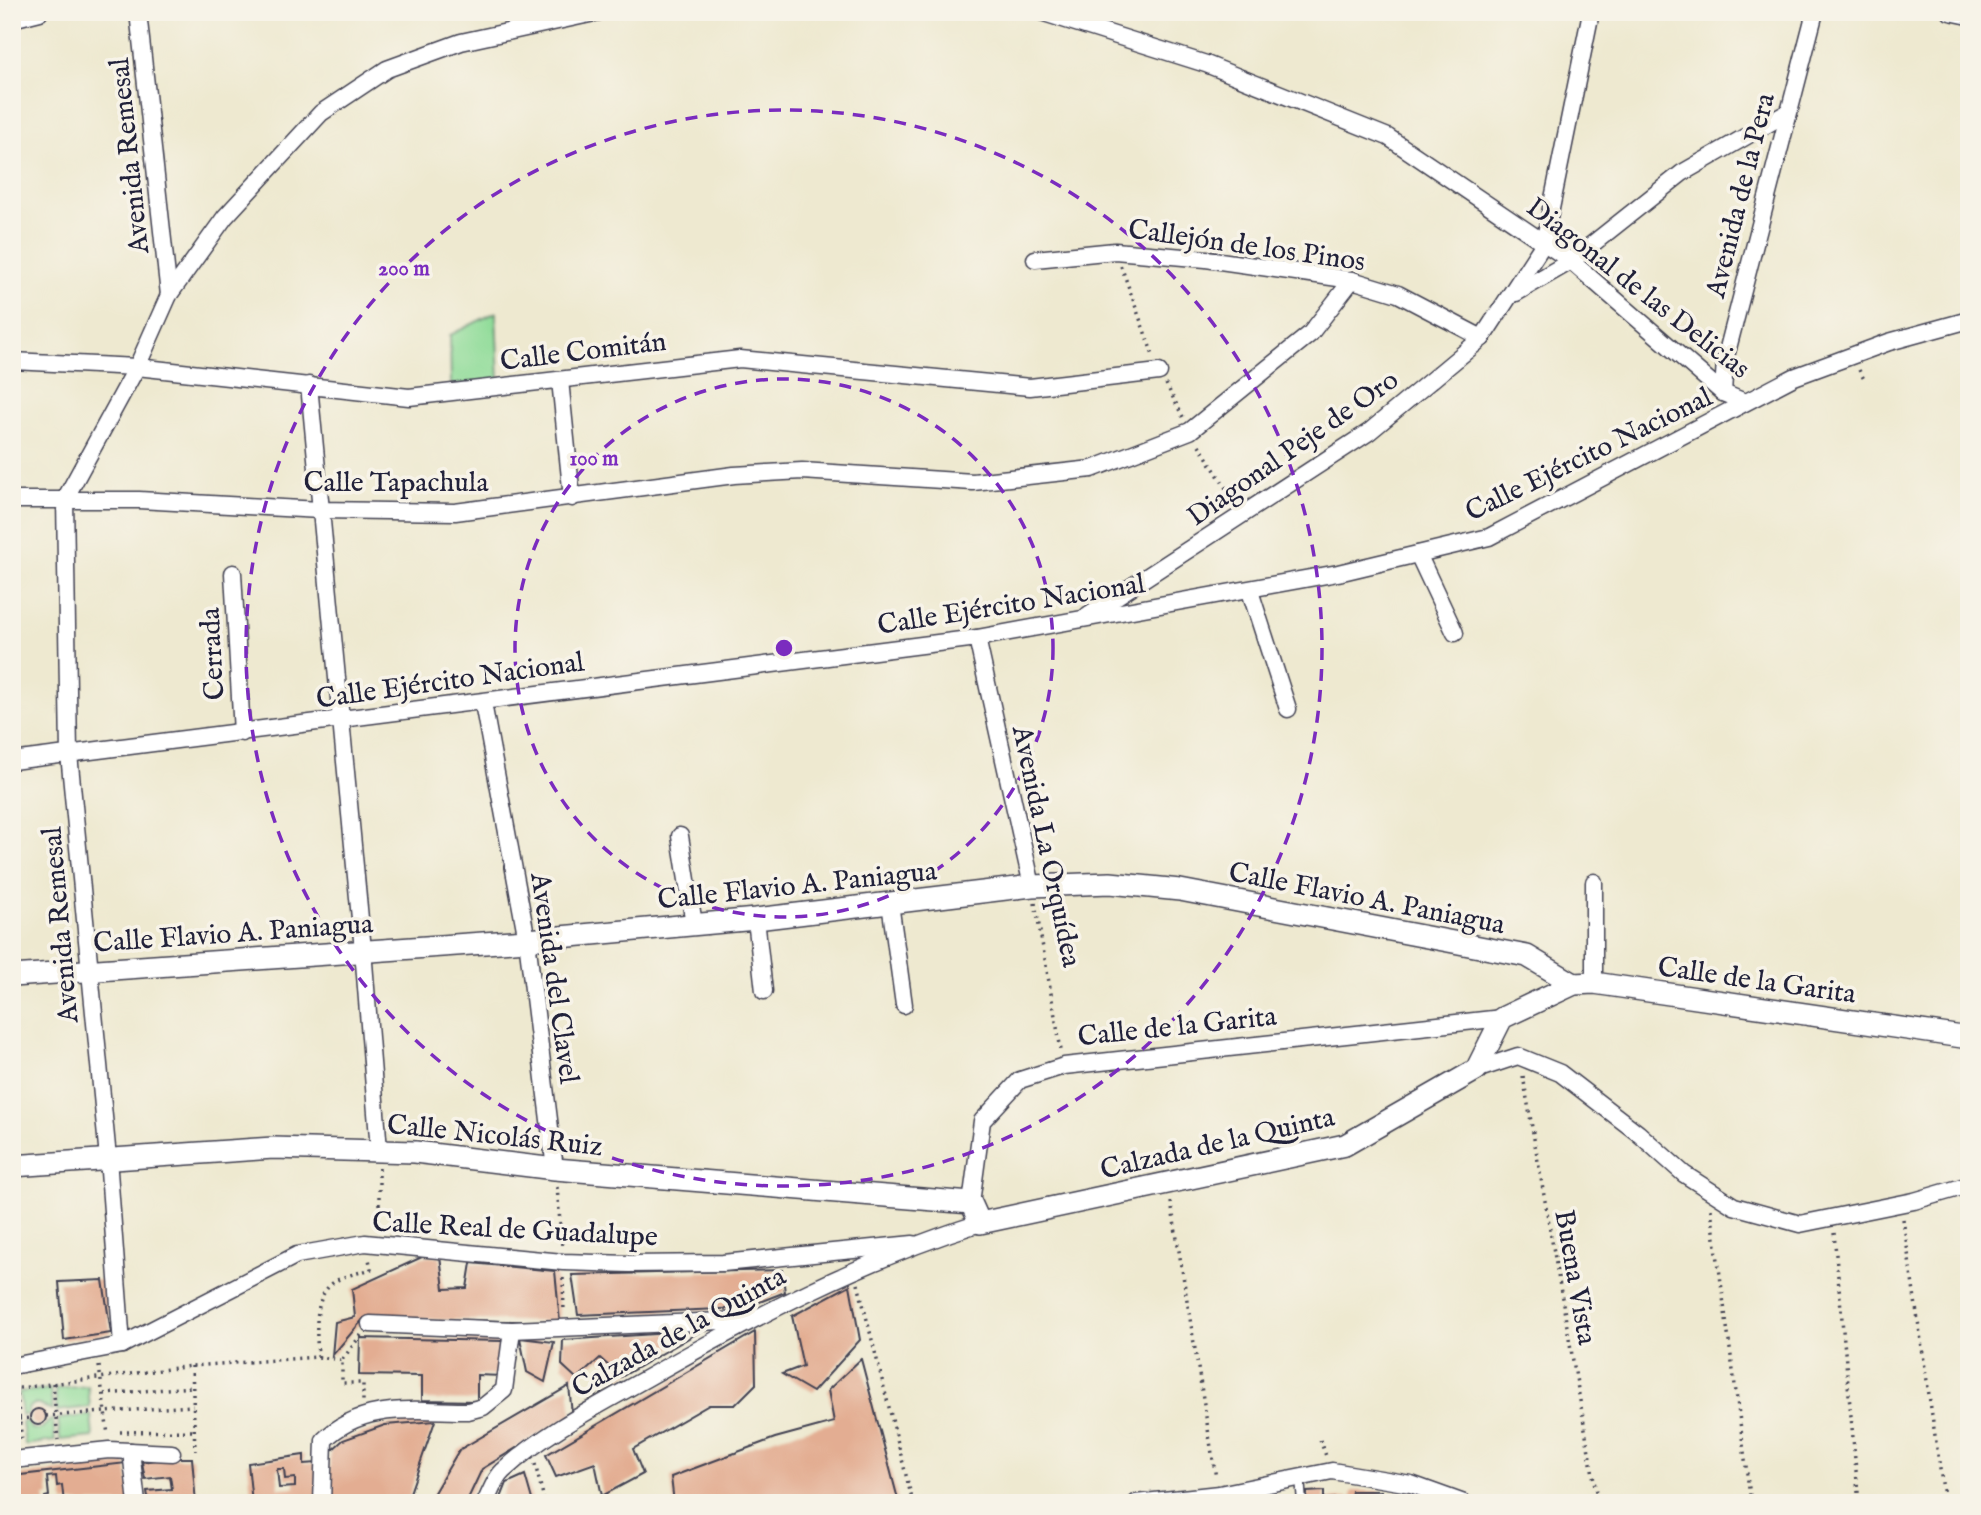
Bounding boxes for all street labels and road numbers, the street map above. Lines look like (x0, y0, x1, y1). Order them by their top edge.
street label: Avenida Remesal (103, 56, 158, 256)
street label: Avenida de la Pera (1699, 89, 1784, 303)
street label: Diagonal de las Delicias (1519, 191, 1756, 387)
street label: Callejón de los Pinos (1126, 213, 1367, 280)
street label: Calle Comitán (498, 325, 668, 380)
street label: Diagonal Peje de Oro (1181, 363, 1406, 535)
street label: Calle Ejército Nacional (1460, 380, 1718, 530)
street label: Calle Tapachula (304, 466, 489, 501)
street label: Calle Ejército Nacional (875, 567, 1148, 644)
street label: Cerrada (194, 606, 233, 701)
street label: Calle Ejército Nacional (314, 645, 587, 718)
street label: Avenida La Orquídea (1003, 722, 1088, 971)
street label: Avenida Remesal (35, 825, 88, 1025)
street label: Calle Flavio A. Paniagua (656, 854, 939, 919)
street label: Calle Flavio A. Paniagua (1225, 856, 1508, 944)
street label: Avenida del Clavel (521, 870, 586, 1086)
street label: Calle Flavio A. Paniagua (92, 907, 375, 962)
street label: Calle de la Garita (1655, 950, 1859, 1013)
street label: Calle de la Garita (1076, 1000, 1279, 1055)
street label: Calzada de la Quinta (1097, 1100, 1339, 1188)
street label: Calle Nicolás Ruiz (385, 1108, 604, 1165)
street label: Calle Real de Guadalupe (371, 1206, 659, 1255)
street label: Buena Vista (1545, 1207, 1604, 1349)
street label: Calzada de la Quinta (566, 1259, 793, 1406)

